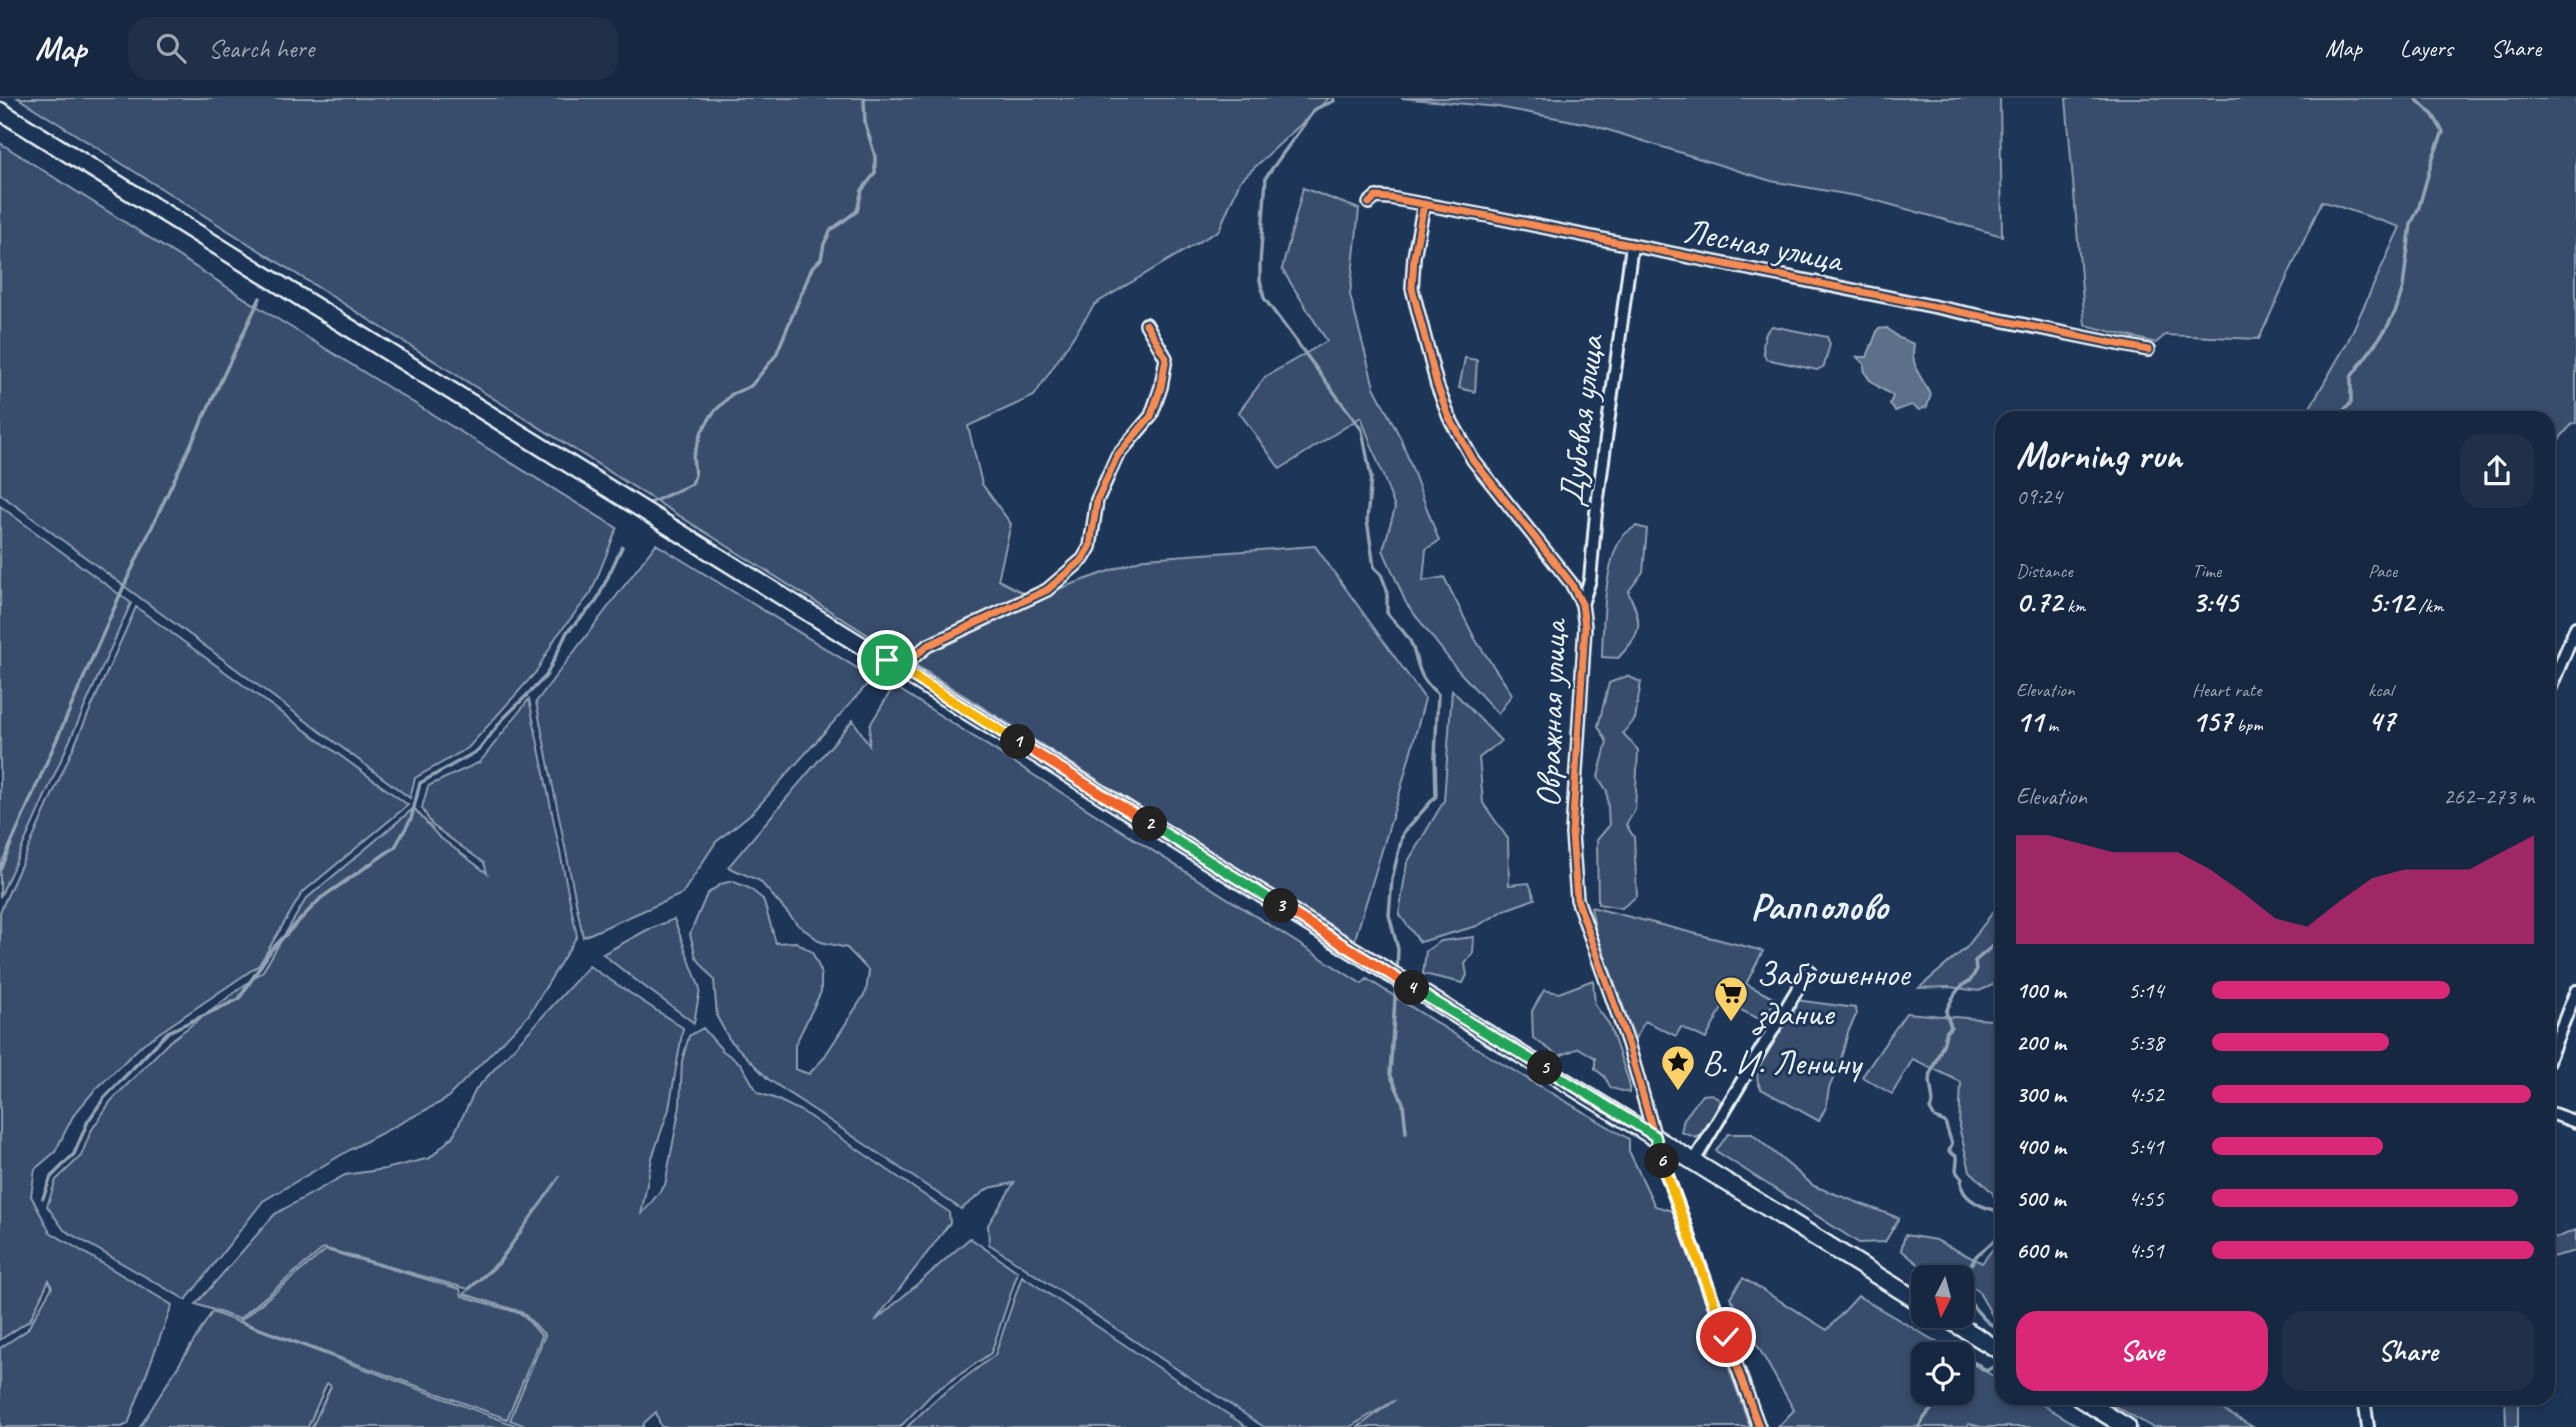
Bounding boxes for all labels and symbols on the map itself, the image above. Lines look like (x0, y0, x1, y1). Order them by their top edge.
street label: Лесная улица (1680, 208, 1848, 283)
street label: Дубовая улица (1548, 331, 1614, 509)
street label: Овражная улица (1525, 617, 1577, 808)
pin (857, 630, 917, 690)
pin: 1 (1000, 724, 1036, 760)
pin: 2 (1132, 806, 1168, 842)
district label: Рапполово (1750, 883, 1890, 930)
pin: 3 (1264, 888, 1298, 924)
place label: Заброшенное здание (1752, 951, 1912, 1036)
pin: 4 (1394, 970, 1430, 1006)
supermarket icon: Заброшенное здание (1712, 974, 1750, 1023)
place label: В. И. Ленину (1702, 1040, 1864, 1085)
place icon: В. И. Ленину (1659, 1043, 1697, 1092)
pin: 5 (1528, 1051, 1562, 1086)
pin: 6 (1644, 1144, 1680, 1178)
north arrow (1911, 1265, 1974, 1328)
pin (1696, 1307, 1756, 1367)

